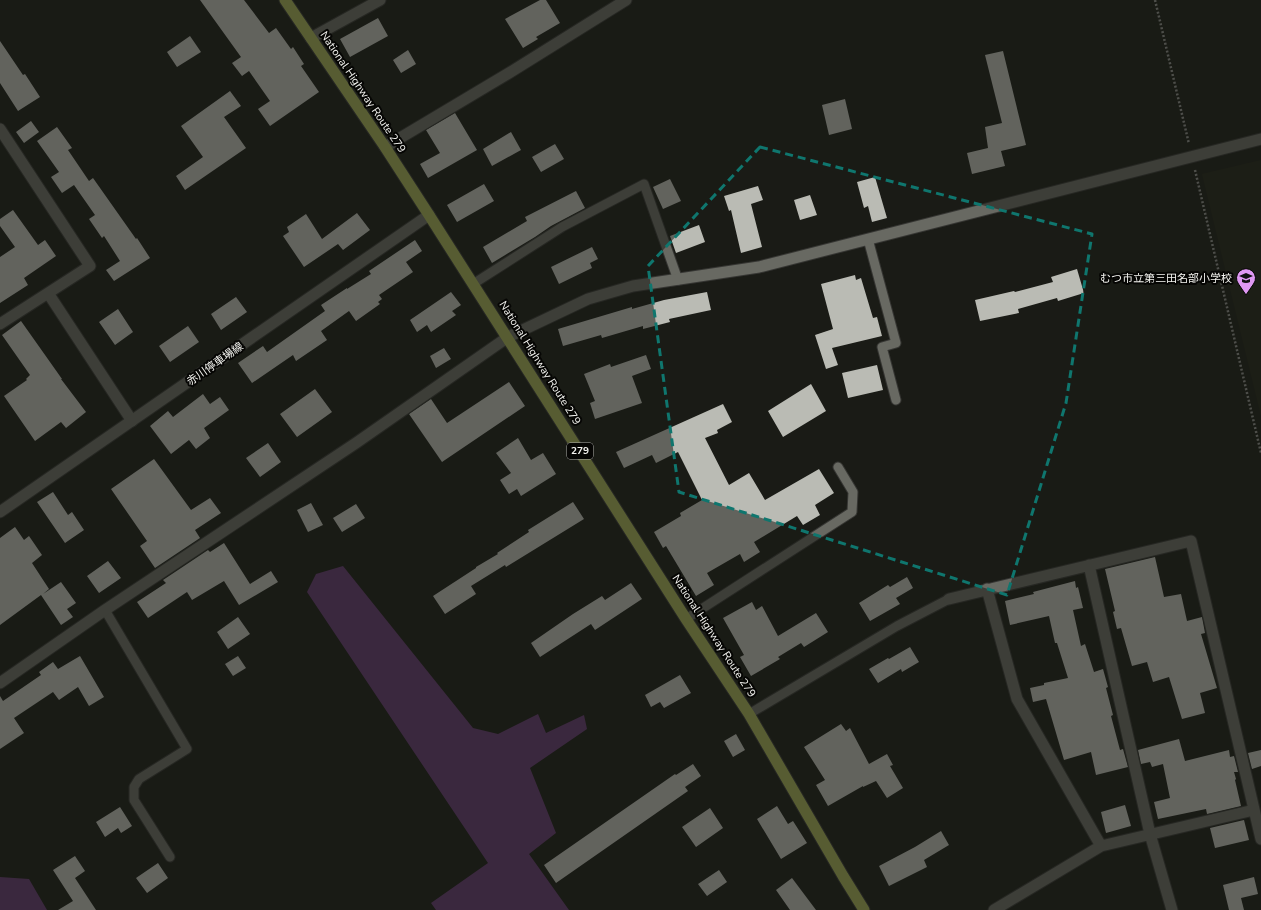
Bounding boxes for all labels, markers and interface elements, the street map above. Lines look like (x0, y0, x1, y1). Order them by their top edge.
street label: National Highway Route 279 (317, 28, 409, 156)
school or university icon: むつ市立第三田名部小学校 (1235, 267, 1257, 295)
place label: むつ市立第三田名部小学校 (1100, 271, 1232, 286)
street label: National Highway Route 279 (496, 298, 584, 428)
street label: 赤川停車場線 (184, 339, 246, 389)
road number: 279 (567, 443, 593, 459)
street label: National Highway Route 279 (669, 572, 759, 700)

